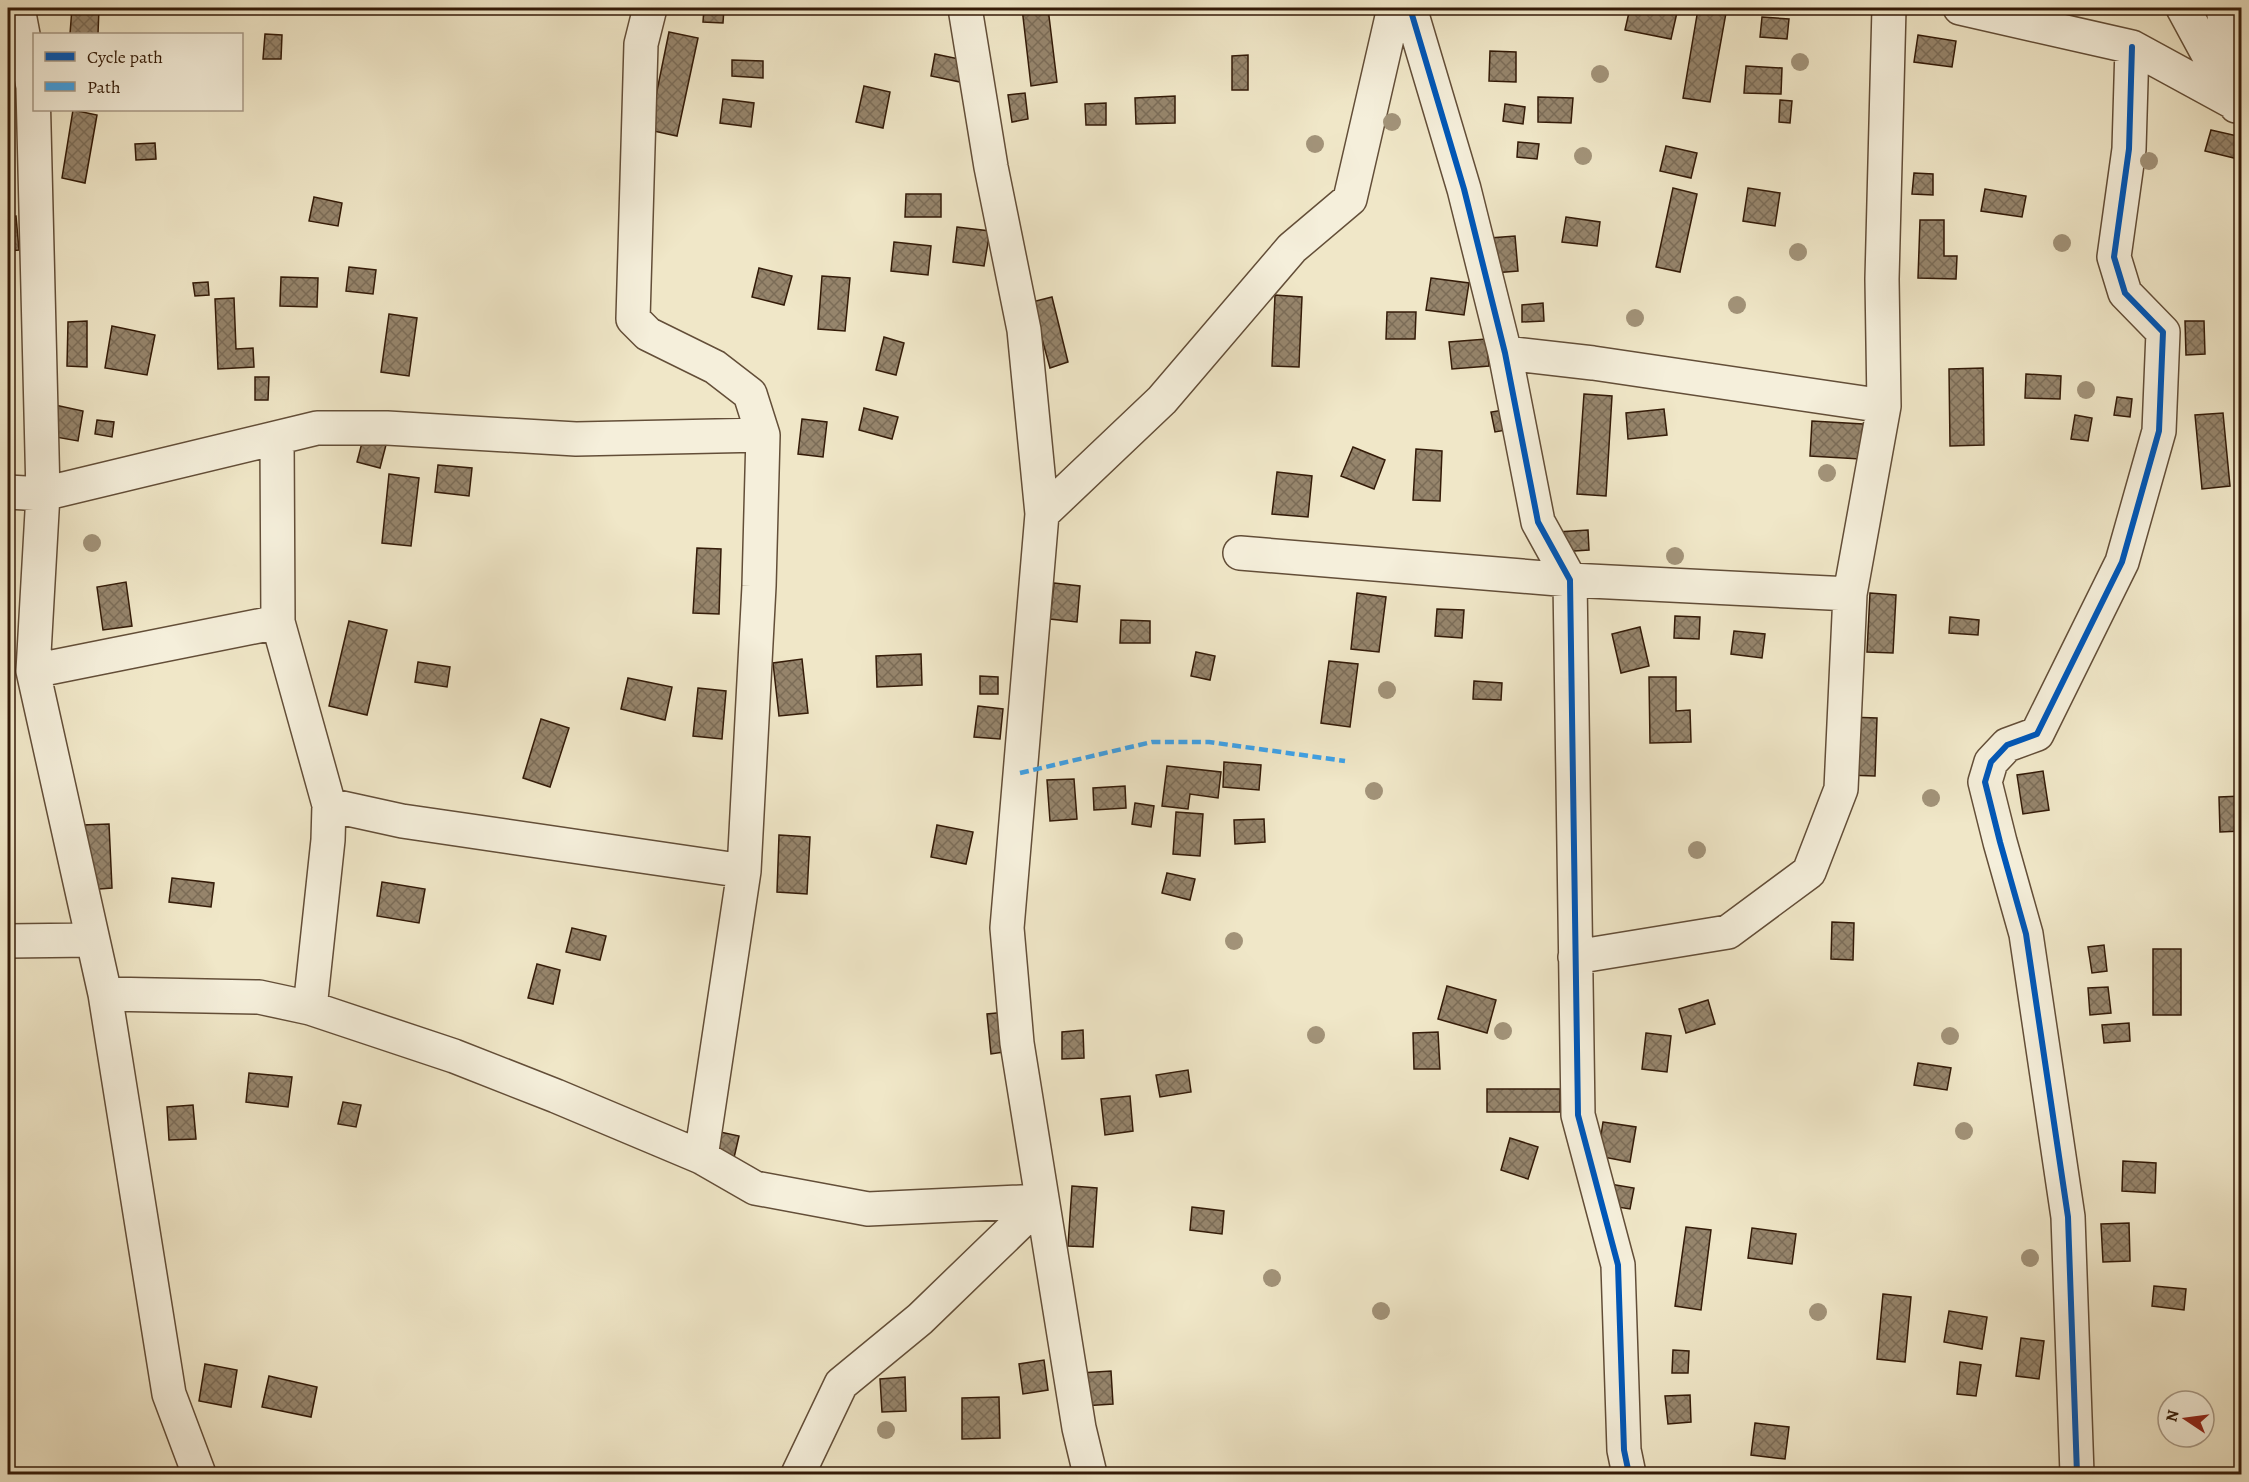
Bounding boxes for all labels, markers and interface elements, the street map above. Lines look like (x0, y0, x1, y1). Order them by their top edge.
legend (33, 33, 243, 111)
text: Cycle path (87, 45, 163, 69)
text: Path (87, 75, 121, 99)
north arrow (2156, 1389, 2216, 1449)
text: N (2160, 1407, 2184, 1424)

